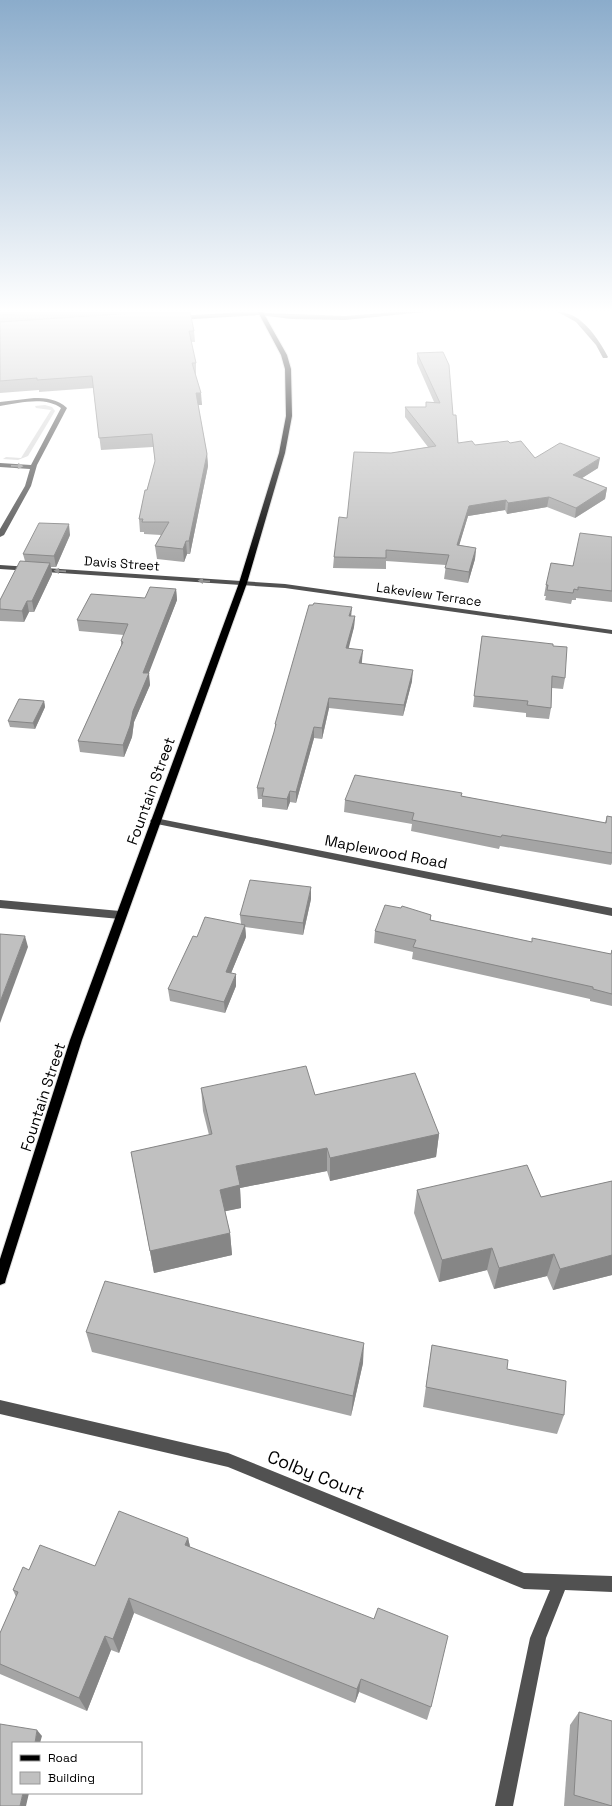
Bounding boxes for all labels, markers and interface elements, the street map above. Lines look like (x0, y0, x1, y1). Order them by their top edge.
one-way arrow (11, 463, 23, 470)
street label: Davis Street (84, 552, 160, 575)
one-way arrow (54, 568, 66, 575)
one-way arrow (198, 577, 210, 584)
street label: Lakeview Terrace (375, 579, 483, 610)
street label: Fountain Street (122, 734, 179, 847)
street label: Maplewood Road (323, 830, 449, 873)
street label: Fountain Street (16, 1040, 69, 1154)
street label: Colby Court (264, 1445, 368, 1505)
legend (12, 1742, 142, 1794)
text: Road (48, 1750, 77, 1766)
text: Building (48, 1770, 95, 1786)

